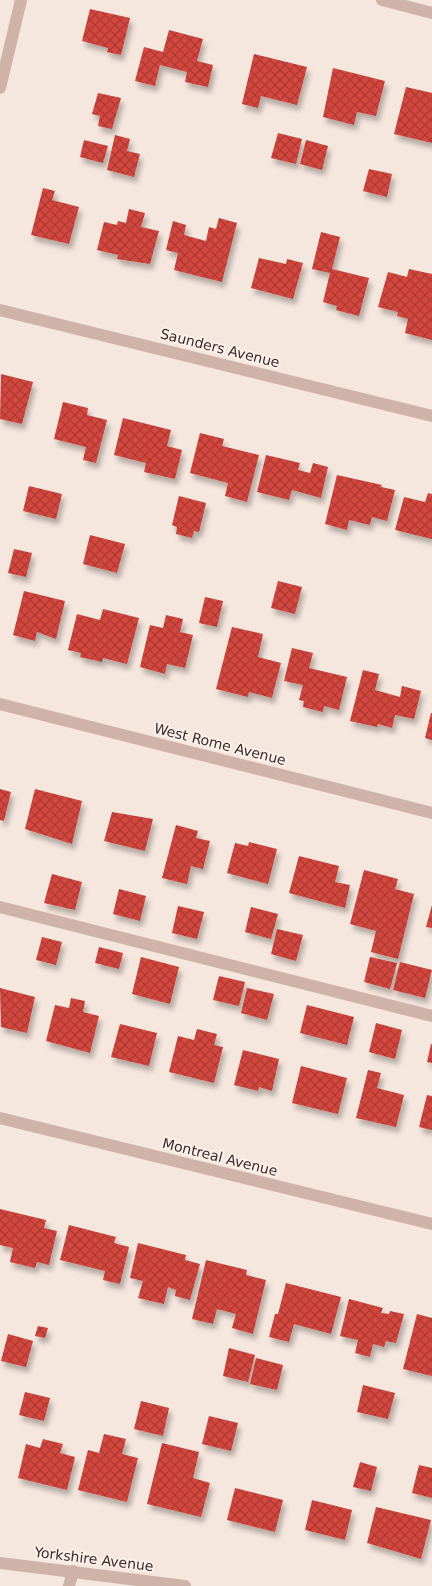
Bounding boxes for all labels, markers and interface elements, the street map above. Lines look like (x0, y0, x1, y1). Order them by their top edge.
street label: Saunders Avenue (159, 325, 281, 371)
street label: West Rome Avenue (152, 720, 288, 768)
street label: Montreal Avenue (161, 1135, 279, 1179)
street label: Yorkshire Avenue (33, 1544, 154, 1574)

